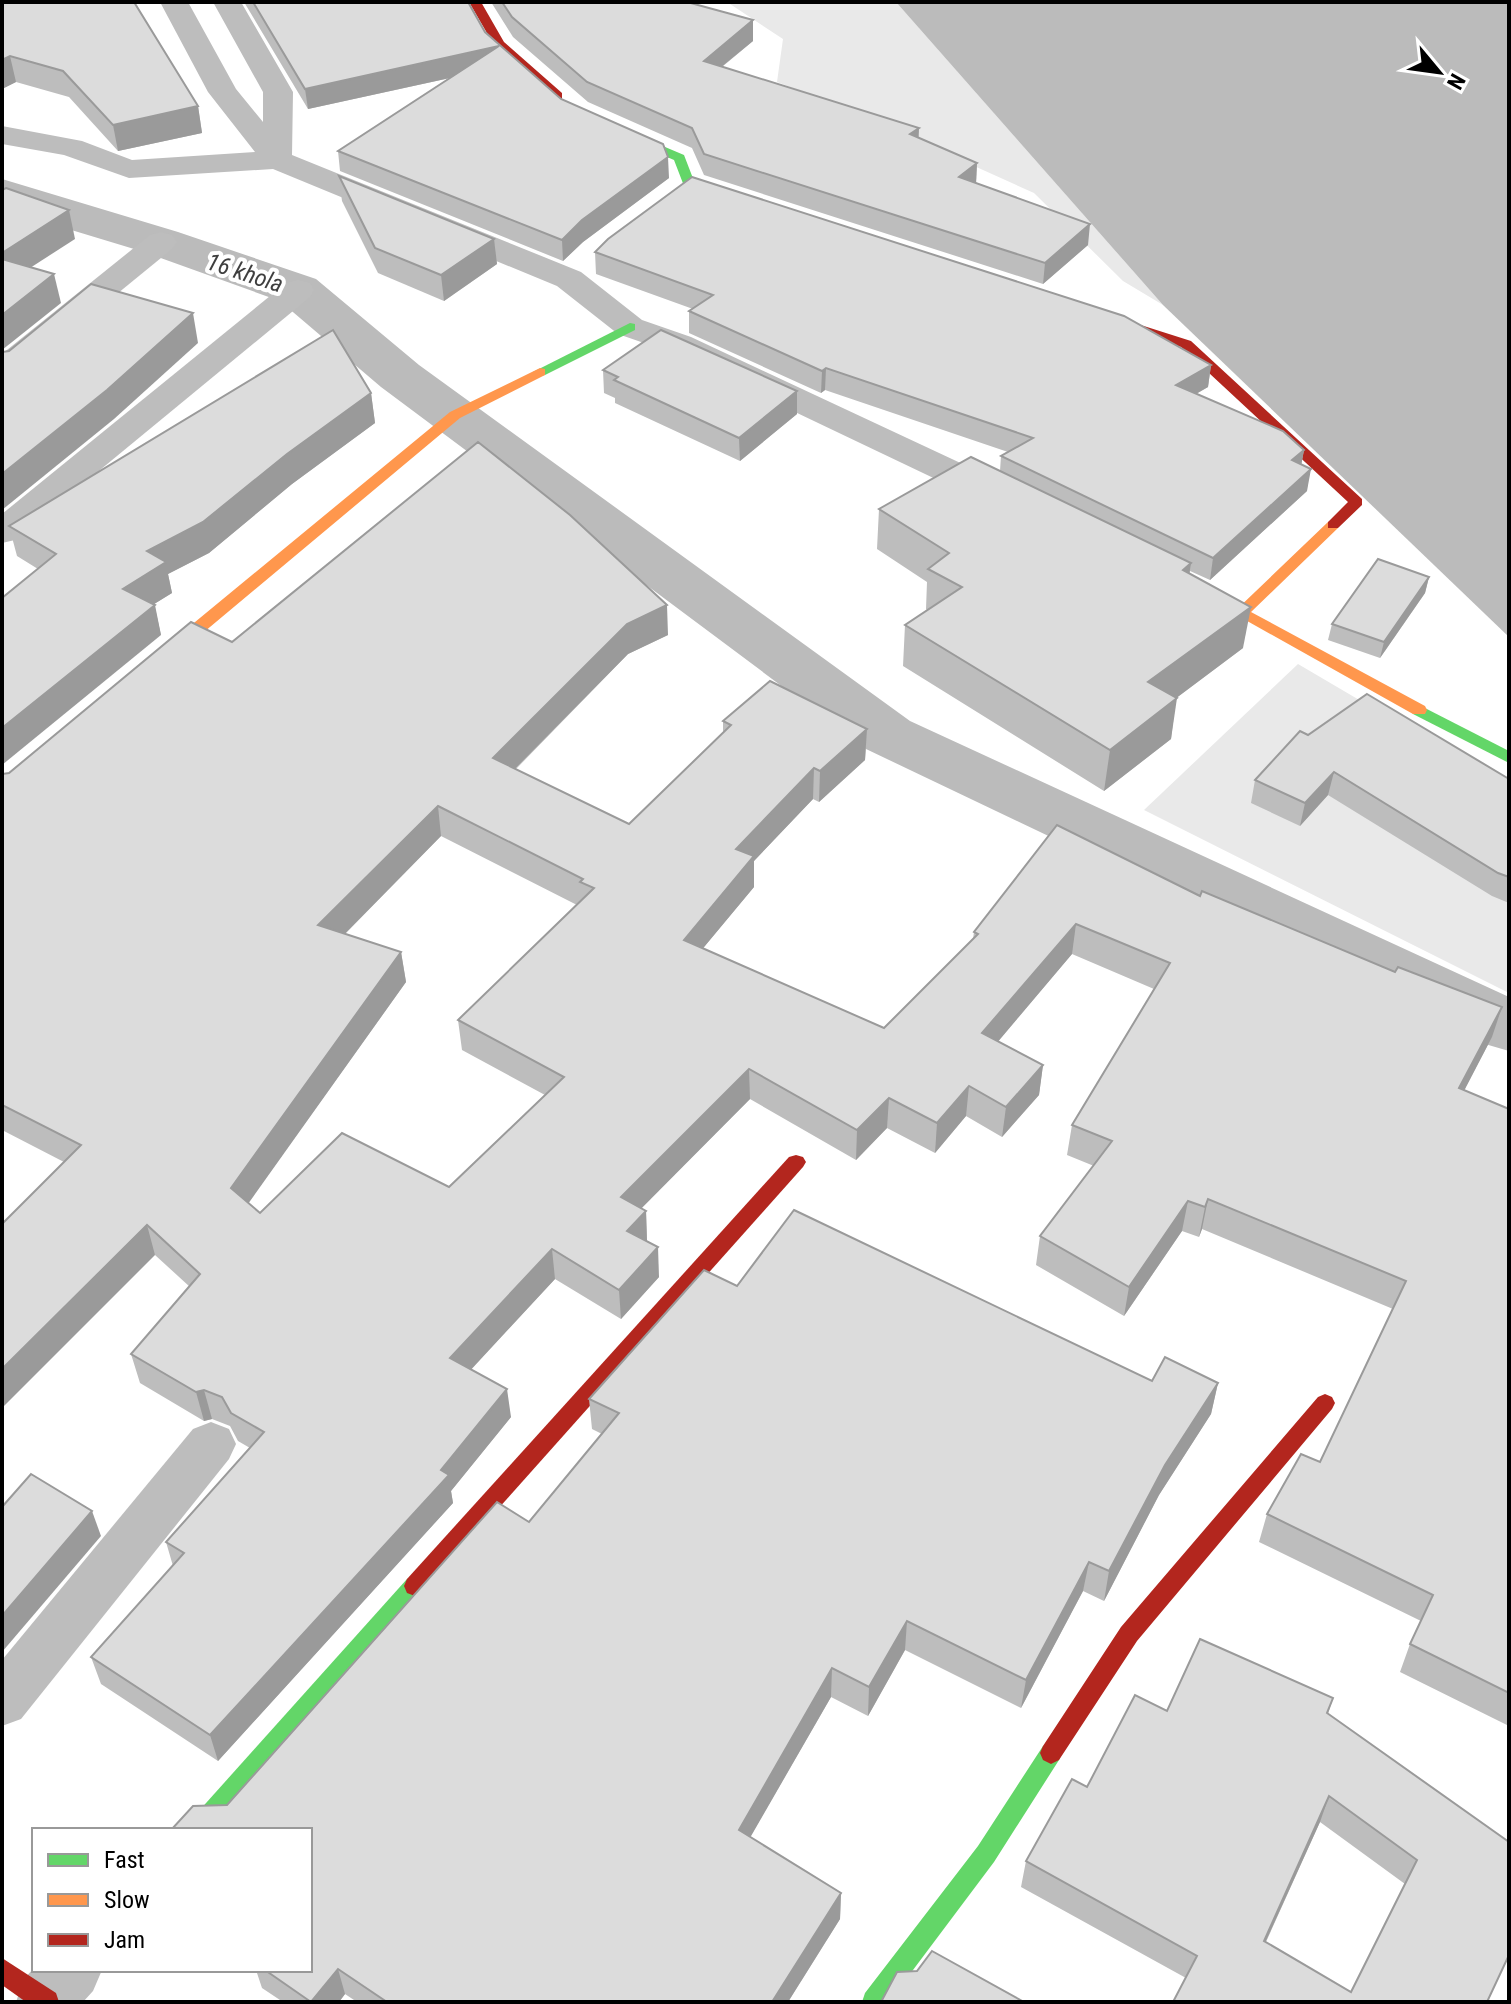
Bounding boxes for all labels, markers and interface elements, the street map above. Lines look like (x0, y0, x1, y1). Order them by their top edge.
north arrow (1399, 32, 1479, 112)
text: N (1442, 69, 1470, 93)
water label: 16 khola (203, 248, 287, 298)
legend (32, 1828, 312, 1972)
text: Fast (104, 1846, 145, 1874)
text: Slow (104, 1886, 150, 1914)
text: Jam (104, 1926, 145, 1954)

